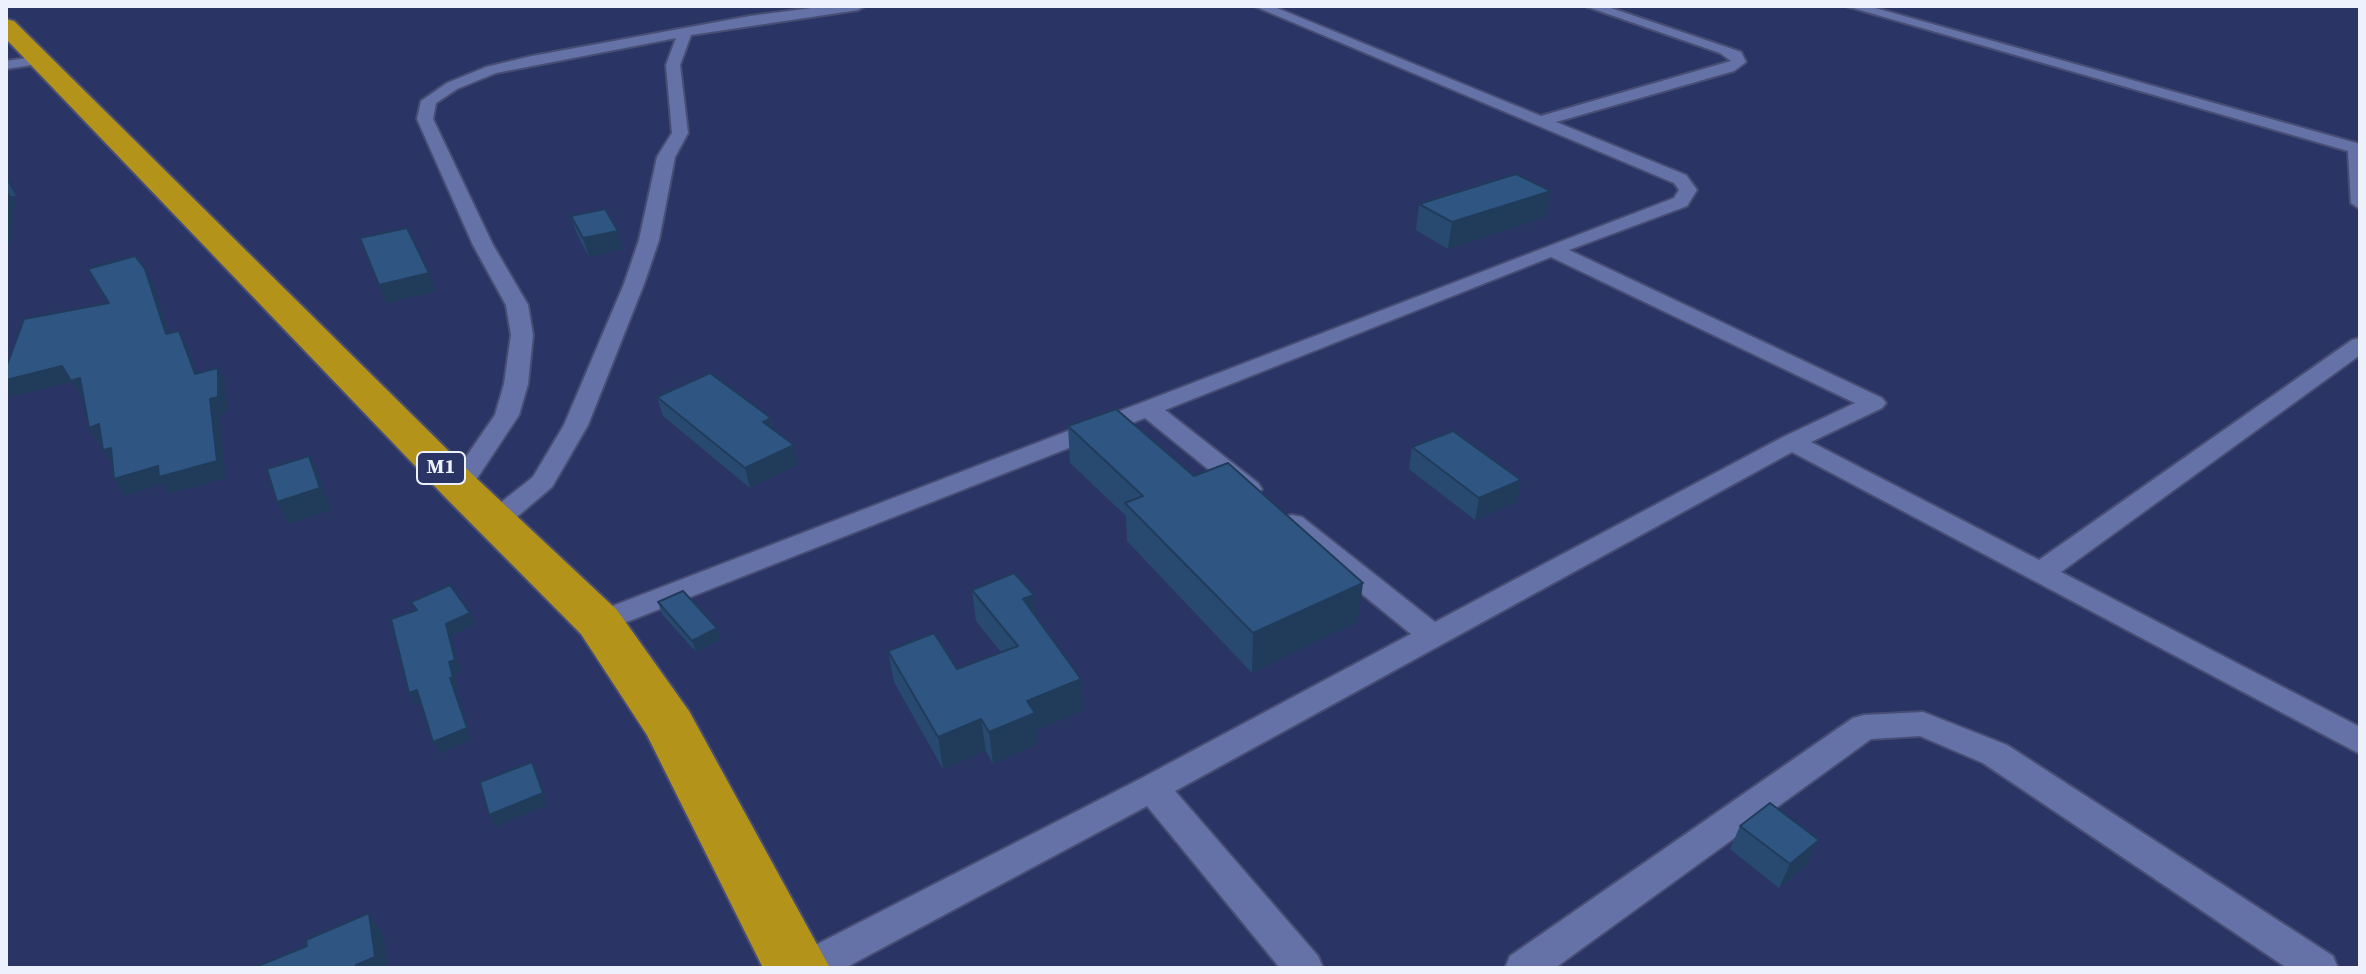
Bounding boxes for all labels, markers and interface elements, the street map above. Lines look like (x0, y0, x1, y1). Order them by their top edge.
road number: M1 (417, 452, 465, 484)

